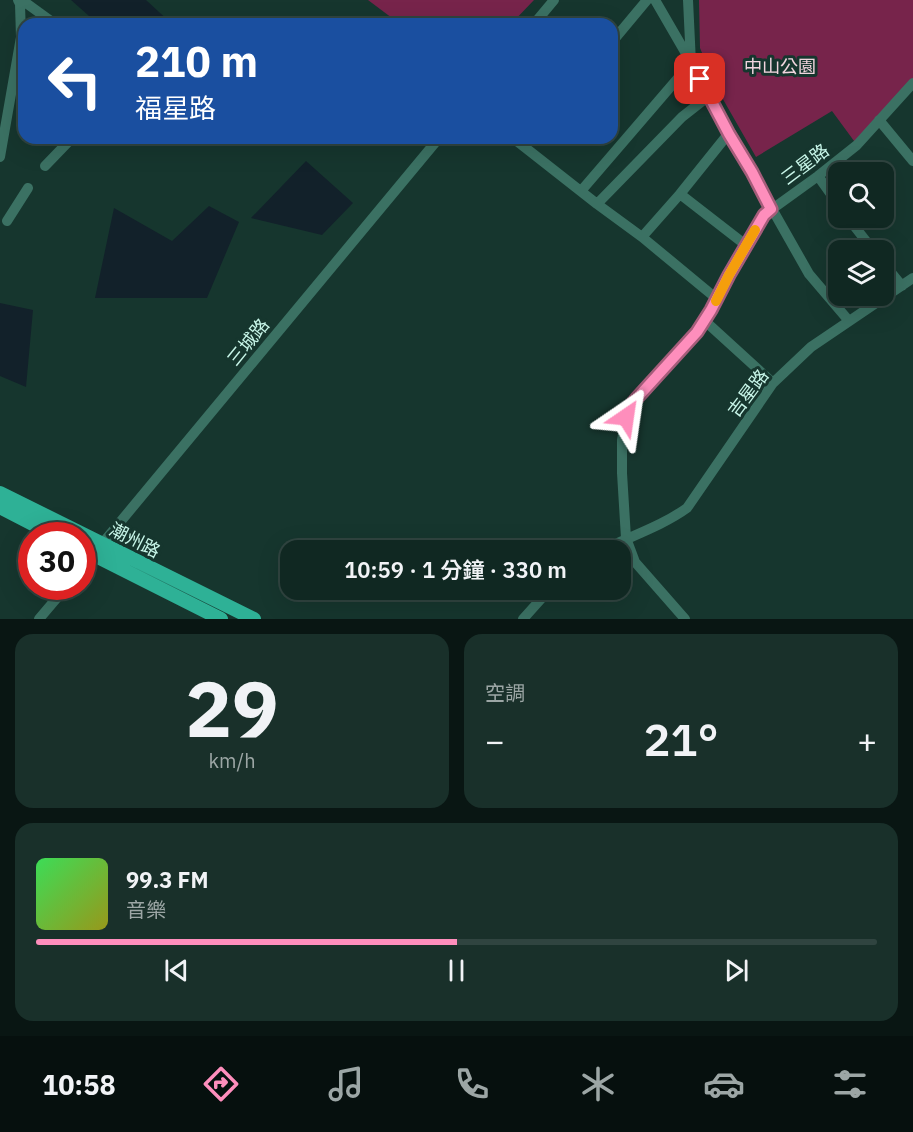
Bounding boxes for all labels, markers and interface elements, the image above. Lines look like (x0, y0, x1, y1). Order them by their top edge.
text: 210 m (135, 34, 258, 89)
icon: left (36, 42, 114, 120)
pin (674, 53, 725, 104)
park label: 中山公園 (744, 55, 816, 78)
icon: arrive (683, 62, 716, 95)
text: 福星路 (135, 90, 216, 125)
street label: 三星路 (777, 139, 833, 189)
map controls (828, 162, 894, 306)
button: search (828, 162, 894, 228)
button: layers (828, 240, 894, 306)
street label: 三城路 (222, 314, 274, 370)
street label: 吉星路 (723, 365, 773, 421)
position arrow (594, 385, 658, 449)
street label: 潮州路 (106, 517, 164, 563)
speed limit sign: 30 (18, 522, 96, 600)
text: 10:59 · 1 分鐘 · 330 m (344, 555, 567, 584)
text: 29 (185, 657, 279, 758)
text: 空調 (485, 679, 525, 706)
text: 21° (643, 710, 719, 768)
text: − (485, 719, 505, 762)
text: + (857, 719, 877, 762)
text: km/h (208, 747, 256, 774)
text: 99.3 FM (126, 865, 209, 894)
text: 音樂 (126, 896, 166, 923)
icon: previous (160, 954, 193, 987)
icon: pause (440, 954, 473, 987)
icon: next (720, 954, 753, 987)
icon: directions (200, 1063, 242, 1105)
icon: music (325, 1063, 367, 1105)
icon: phone (451, 1063, 493, 1105)
icon: climate (577, 1063, 619, 1105)
icon: car (703, 1063, 745, 1105)
icon: filters (829, 1063, 871, 1105)
text: 10:58 (42, 1067, 116, 1102)

